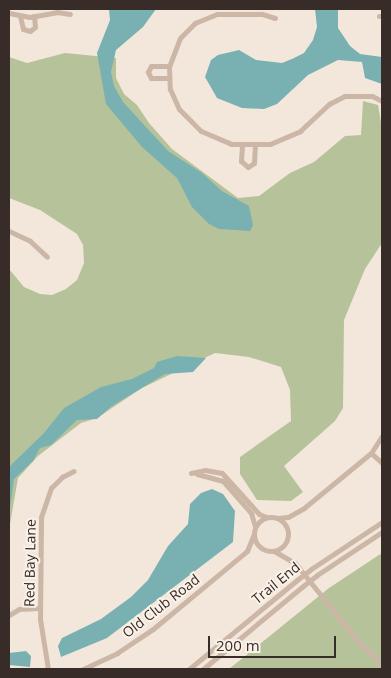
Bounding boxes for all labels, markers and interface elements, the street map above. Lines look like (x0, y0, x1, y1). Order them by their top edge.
street label: Red Bay Lane (21, 519, 39, 607)
street label: Trail End (249, 559, 303, 607)
street label: Old Club Road (119, 571, 203, 641)
scale bar (211, 626, 338, 658)
text: 200 m (216, 635, 260, 655)

